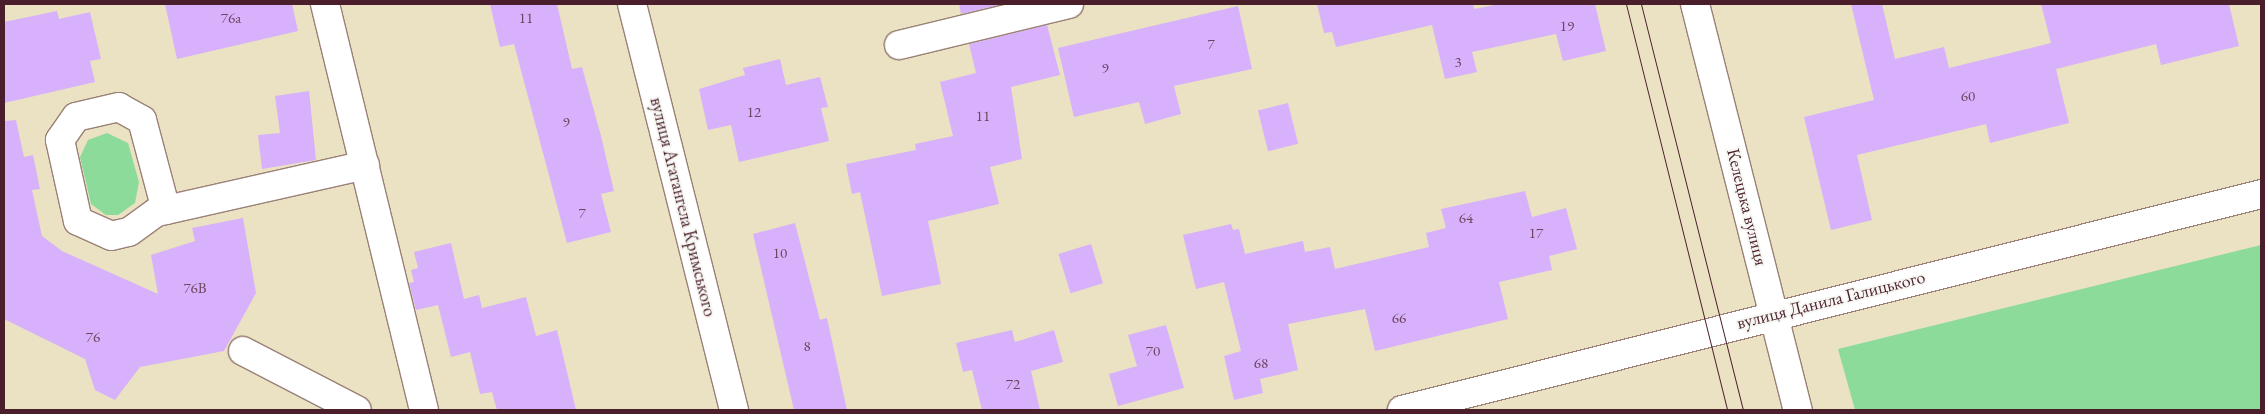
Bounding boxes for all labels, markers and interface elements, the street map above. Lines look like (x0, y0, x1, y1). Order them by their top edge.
house number: 76а (221, 9, 241, 27)
house number: 11 (519, 9, 533, 27)
house number: 19 (1560, 17, 1574, 35)
house number: 7 (1207, 35, 1215, 53)
house number: 3 (1454, 53, 1462, 71)
house number: 9 (1101, 59, 1109, 77)
house number: 60 (1961, 87, 1975, 105)
street label: вулиця Агатангела Кримського (645, 95, 721, 319)
house number: 12 (747, 103, 761, 121)
house number: 11 (976, 107, 990, 125)
house number: 9 (562, 113, 570, 131)
street label: Келецька вулиця (1722, 146, 1772, 268)
house number: 7 (578, 204, 586, 222)
house number: 64 (1459, 209, 1473, 227)
house number: 17 (1529, 224, 1543, 242)
house number: 10 (773, 244, 787, 262)
street label: вулиця Данила Галицького (1735, 266, 1927, 334)
house number: 76В (183, 279, 207, 297)
house number: 66 (1392, 309, 1406, 327)
house number: 76 (86, 328, 100, 346)
house number: 8 (803, 337, 811, 355)
house number: 70 (1146, 342, 1160, 360)
house number: 68 (1254, 354, 1268, 372)
house number: 72 (1006, 375, 1020, 393)

